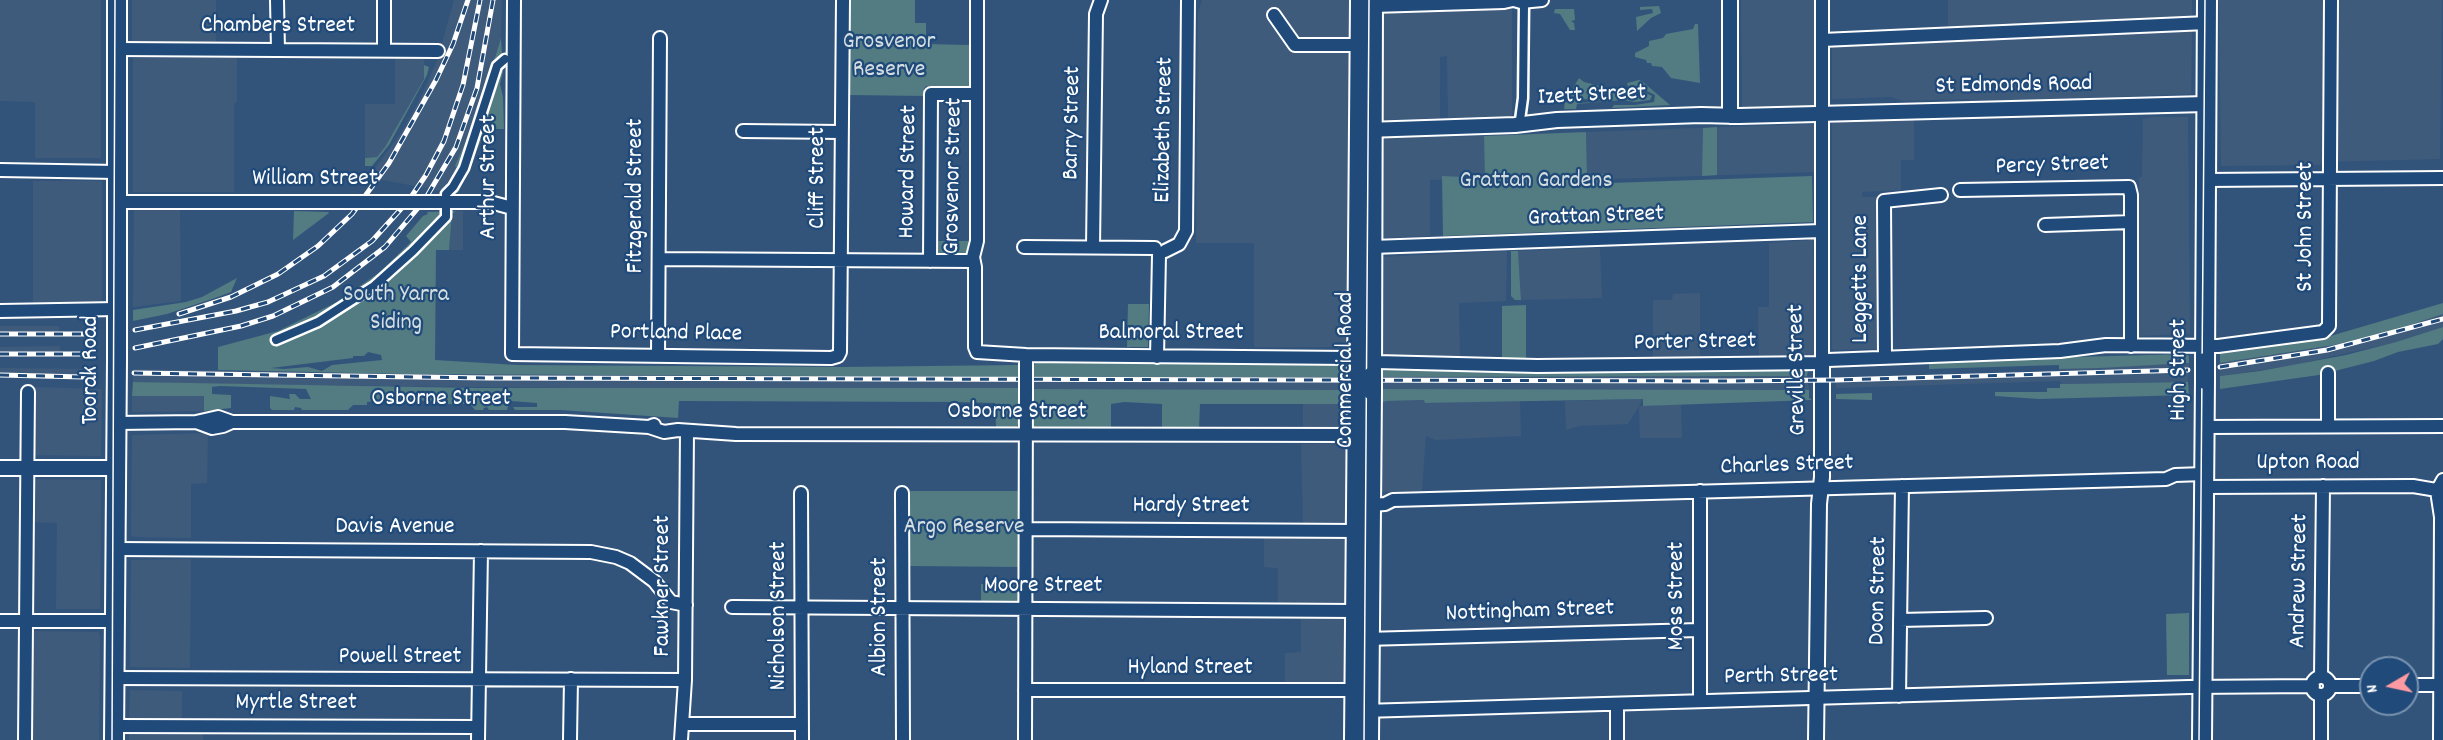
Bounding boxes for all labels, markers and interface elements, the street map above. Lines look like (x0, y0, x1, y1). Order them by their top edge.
street label: Chambers Street (201, 14, 355, 42)
park label: Grosvenor Reserve (842, 30, 936, 86)
street label: Elizabeth Street (1150, 57, 1182, 203)
street label: Barry Street (1059, 66, 1089, 180)
street label: St Edmonds Road (1935, 71, 2093, 103)
street label: Izett Street (1537, 80, 1647, 114)
street label: Grosvenor Street (939, 97, 971, 255)
street label: Howard Street (894, 105, 926, 239)
street label: Arthur Street (477, 115, 505, 239)
street label: Fitzgerald Street (624, 118, 652, 274)
street label: Cliff Street (806, 127, 834, 229)
street label: Percy Street (1995, 151, 2109, 183)
street label: St John Street (2294, 162, 2322, 292)
street label: William Street (252, 167, 378, 195)
park label: Grattan Gardens (1459, 169, 1613, 197)
street label: Grattan Street (1527, 201, 1665, 235)
street label: Leggetts Lane (1849, 215, 1877, 343)
park label: South Yarra Siding (343, 283, 449, 339)
street label: Commercial Road (1334, 292, 1362, 448)
street label: Greville Street (1783, 304, 1815, 436)
street label: Toorak Road (79, 315, 107, 425)
street label: Portland Place (610, 319, 742, 351)
street label: High Street (2167, 319, 2195, 421)
street label: Balmoral Street (1098, 321, 1244, 349)
street label: Porter Street (1633, 329, 1757, 359)
street label: Osborne Street (371, 387, 511, 415)
street label: Osborne Street (947, 400, 1087, 428)
street label: Charles Street (1720, 450, 1854, 484)
street label: Upton Road (2256, 451, 2360, 479)
street label: Hardy Street (1132, 494, 1250, 522)
street label: Andrew Street (2285, 514, 2317, 648)
street label: Davis Avenue (335, 515, 455, 543)
street label: Fawkner Street (651, 515, 679, 657)
park label: Argo Reserve (903, 515, 1025, 543)
street label: Doon Street (1865, 536, 1895, 646)
street label: Nicholson Street (767, 542, 795, 690)
street label: Moss Street (1665, 542, 1693, 650)
street label: Albion Street (868, 557, 896, 677)
street label: Moore Street (984, 574, 1102, 602)
street label: Nottingham Street (1445, 596, 1615, 630)
street label: Powell Street (339, 645, 461, 673)
street label: Hyland Street (1127, 656, 1253, 684)
north arrow (2359, 656, 2419, 716)
street label: Perth Street (1724, 663, 1838, 693)
text: N (2361, 683, 2385, 694)
street label: Myrtle Street (235, 691, 357, 719)

